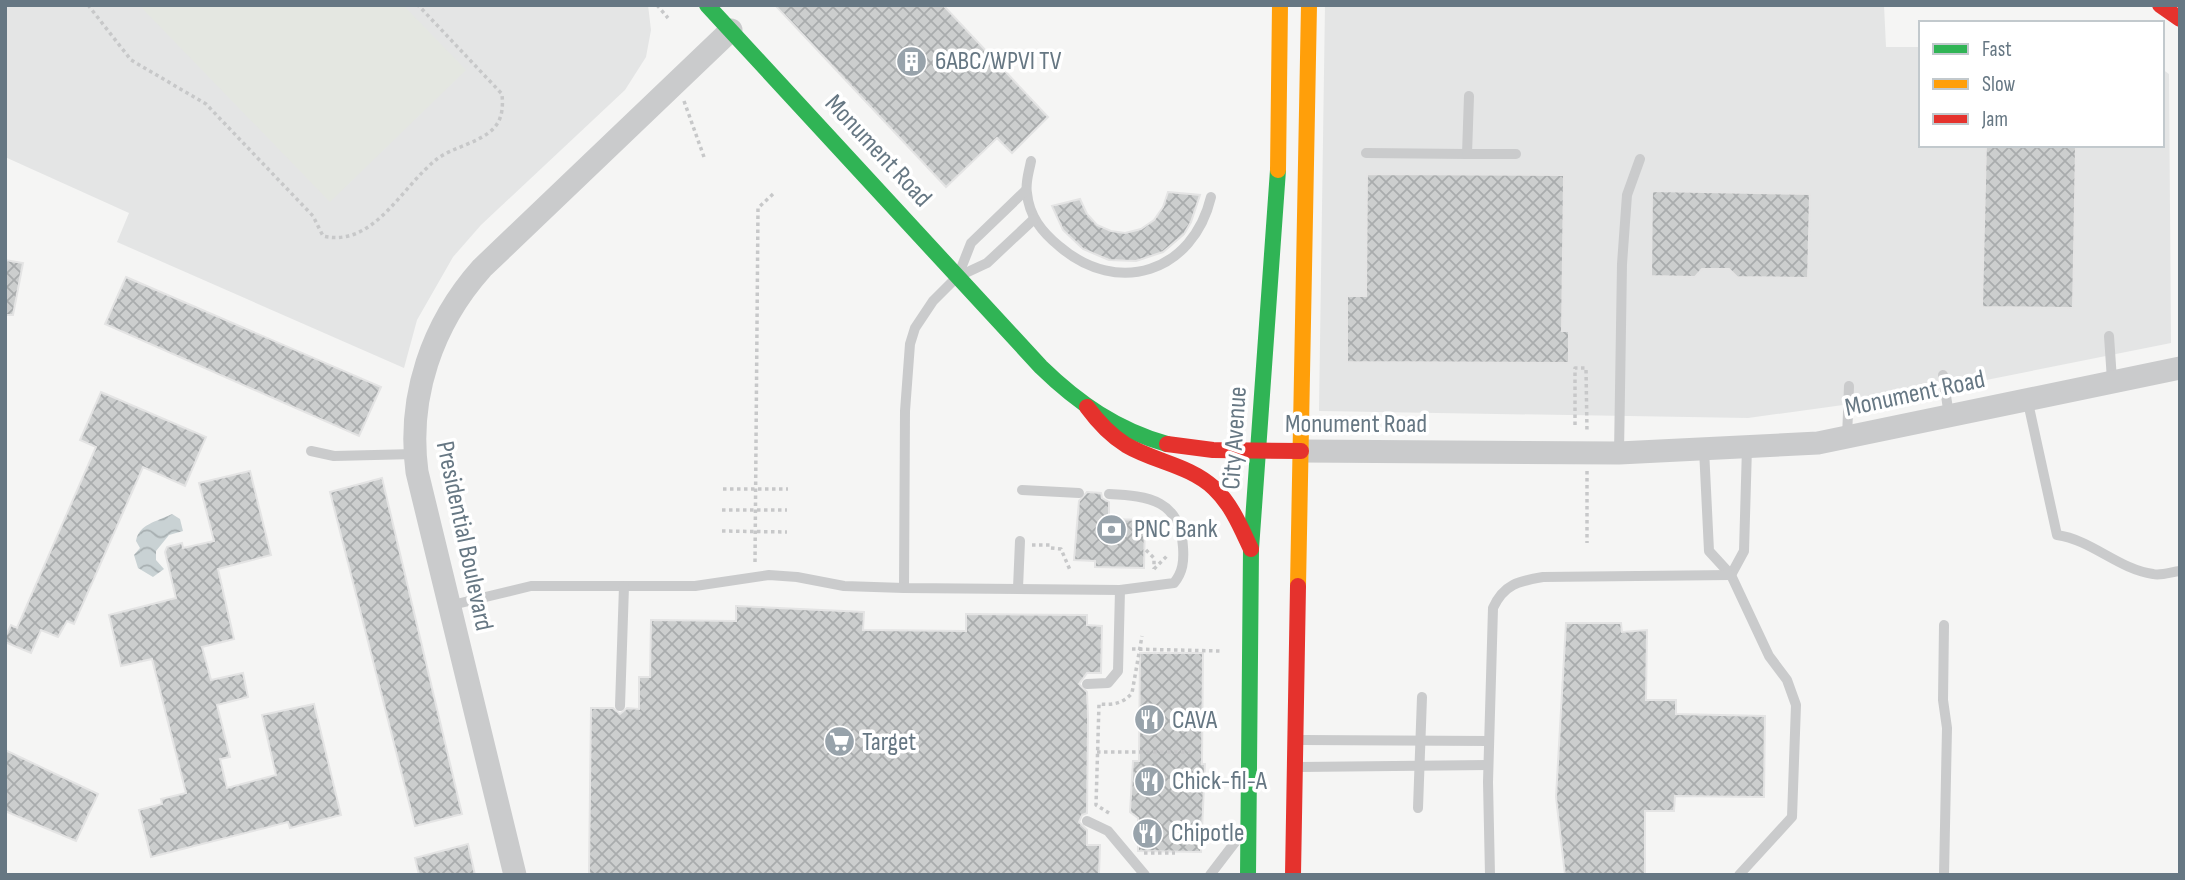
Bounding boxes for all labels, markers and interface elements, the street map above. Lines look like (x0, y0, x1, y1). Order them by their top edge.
legend (1919, 21, 2164, 147)
text: Fast (1982, 37, 2012, 62)
building icon: 6ABC/WPVI TV (895, 44, 929, 78)
place label: 6ABC/WPVI TV (935, 46, 1062, 77)
text: Slow (1982, 72, 2016, 97)
street label: Monument Road (818, 88, 938, 214)
text: Jam (1981, 107, 2008, 132)
street label: Monument Road (1842, 364, 1988, 424)
street label: City Avenue (1216, 385, 1254, 491)
street label: Monument Road (1285, 409, 1427, 440)
street label: Presidential Boulevard (429, 438, 499, 634)
bank icon: PNC Bank (1094, 512, 1128, 546)
place label: PNC Bank (1134, 514, 1218, 545)
restaurant icon: CAVA (1132, 703, 1166, 737)
place label: CAVA (1172, 705, 1218, 736)
supermarket icon: Target (822, 725, 856, 759)
place label: Target (862, 727, 916, 758)
restaurant icon: Chick-fil-A (1132, 764, 1166, 798)
place label: Chick-fil-A (1172, 766, 1268, 797)
restaurant icon: Chipotle (1131, 816, 1165, 850)
place label: Chipotle (1171, 818, 1244, 849)

